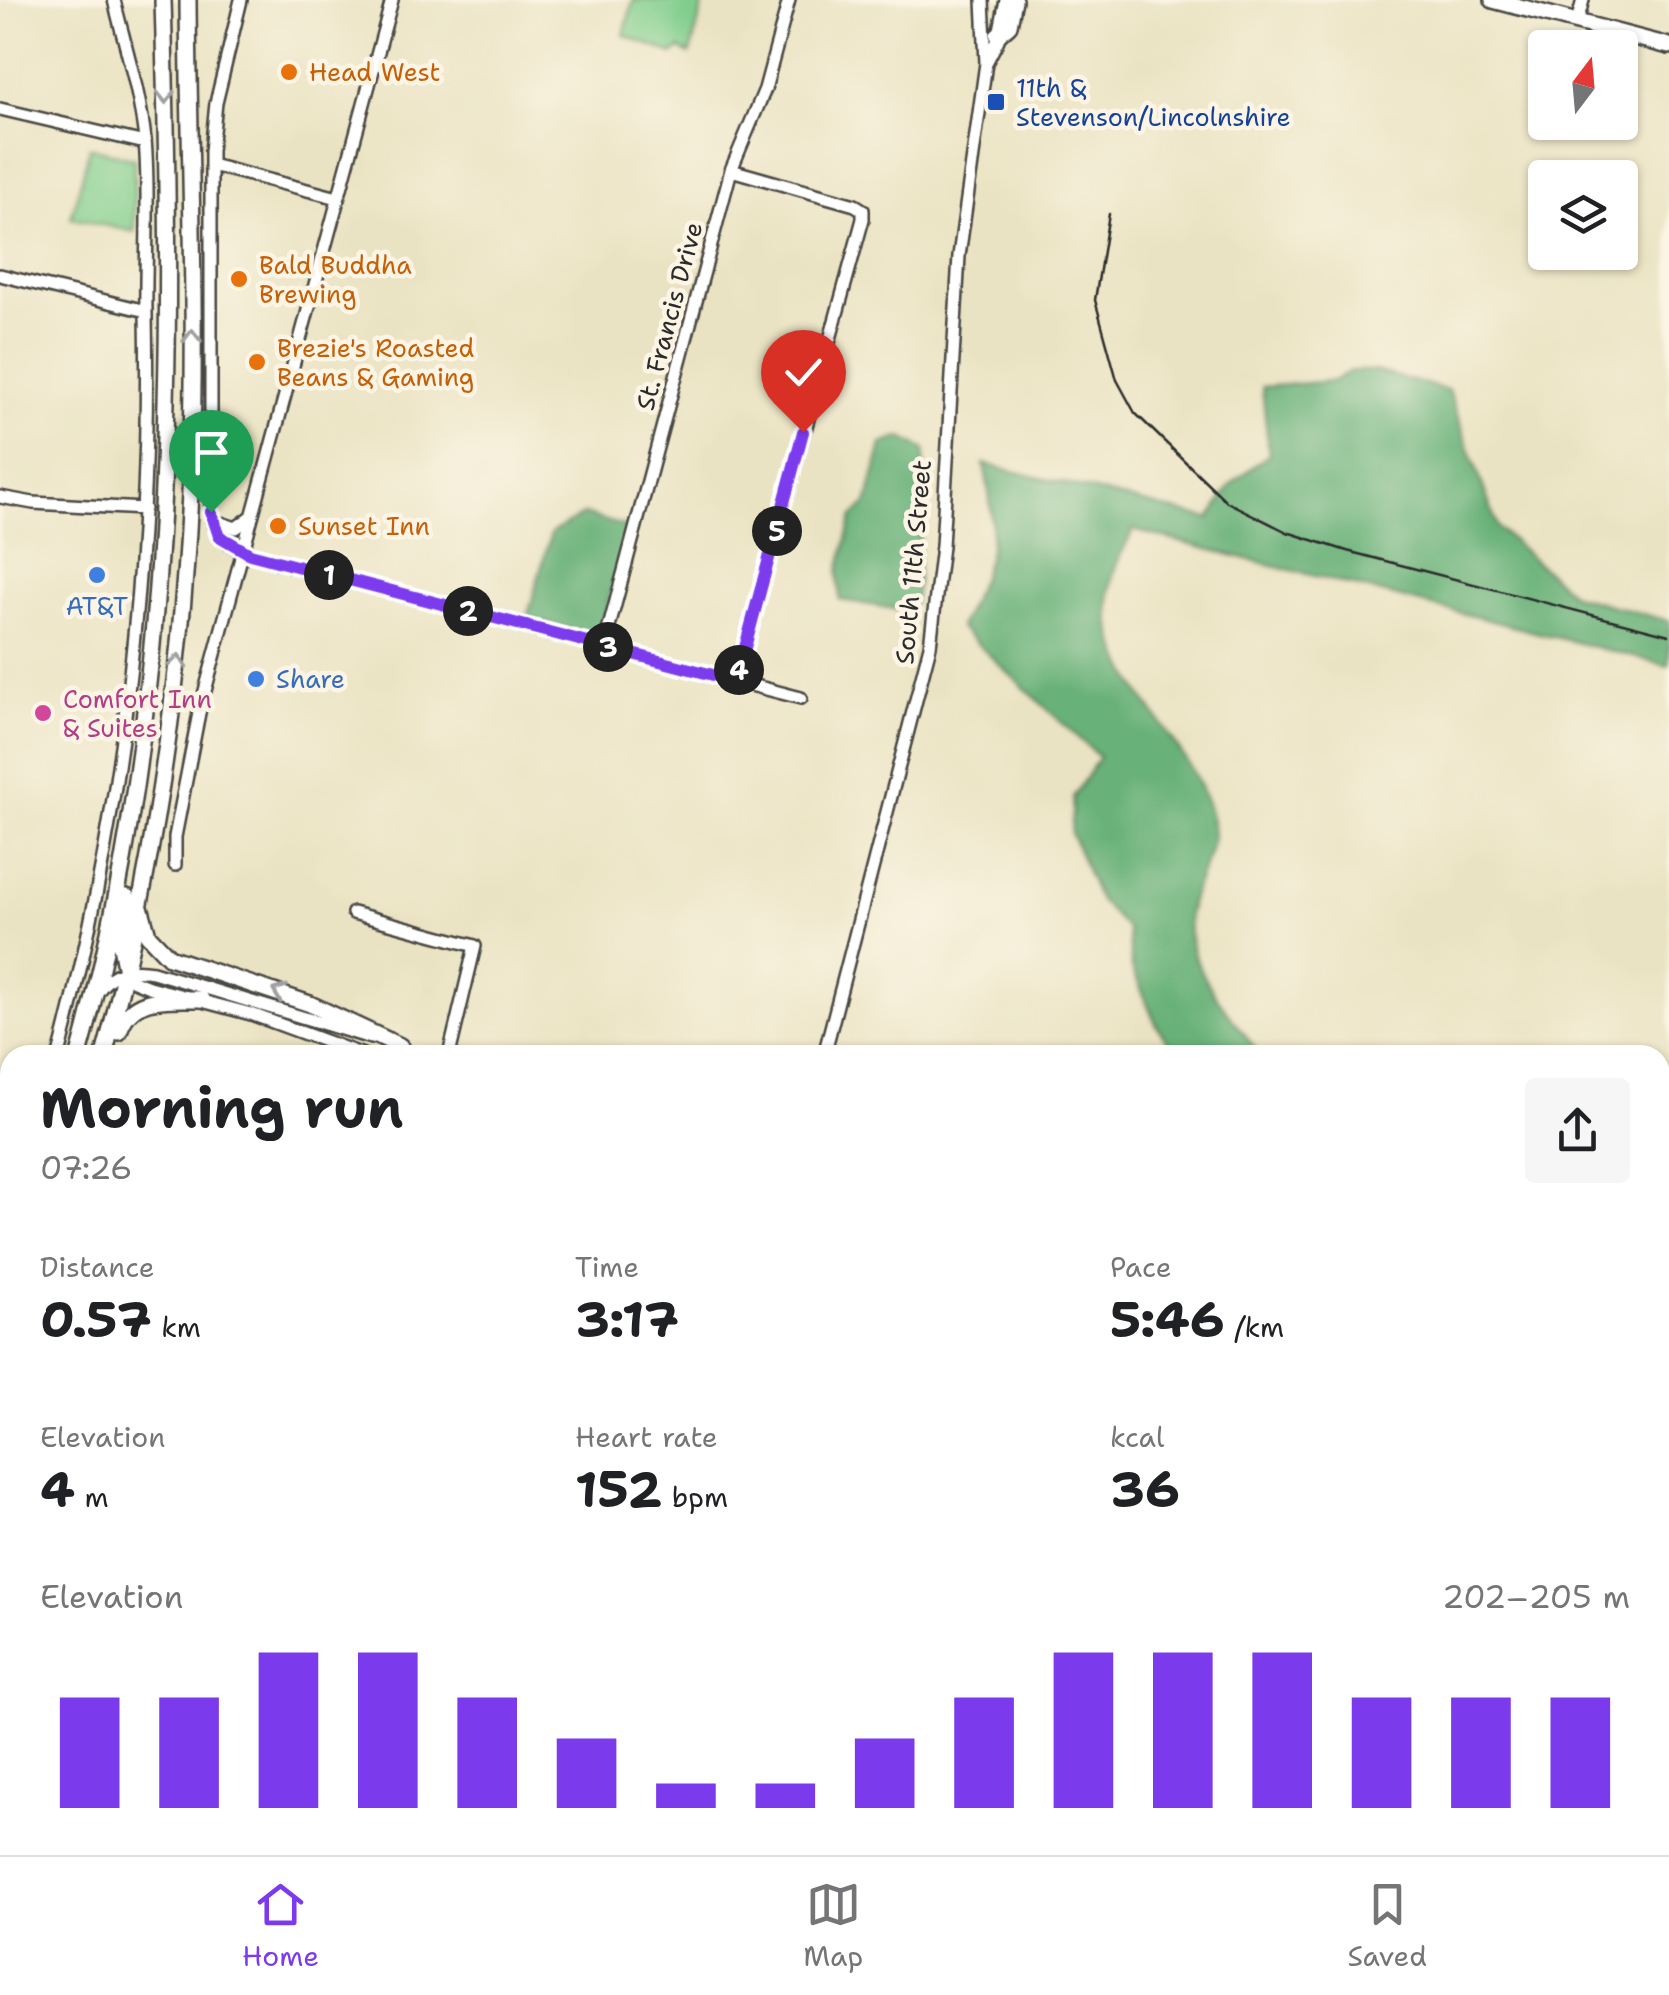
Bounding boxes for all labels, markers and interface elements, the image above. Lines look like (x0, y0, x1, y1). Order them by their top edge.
north arrow (1528, 30, 1638, 140)
map controls (1528, 30, 1638, 270)
place label: Head West (309, 55, 440, 89)
marker: Head West (278, 61, 300, 83)
place label: 11th & Stevenson/Lincolnshire (1016, 71, 1291, 134)
one-way arrow (155, 90, 176, 106)
marker: 11th & Stevenson/Lincolnshire (985, 91, 1007, 113)
button: layers (1528, 160, 1638, 270)
street label: St. Francis Drive (628, 218, 710, 414)
place label: Bald Buddha Brewing (259, 248, 412, 311)
marker: Bald Buddha Brewing (228, 268, 250, 290)
one-way arrow (181, 328, 202, 344)
pin (761, 330, 846, 433)
place label: Brezie's Roasted Beans & Gaming (277, 331, 474, 394)
icon: check (776, 345, 831, 400)
marker: Brezie's Roasted Beans & Gaming (246, 351, 268, 373)
pin (169, 410, 254, 513)
icon: arrive (184, 425, 239, 480)
street label: South 11th Street (887, 458, 939, 666)
pin: 5 (752, 506, 802, 556)
place label: Sunset Inn (298, 509, 430, 543)
text: 5 (768, 512, 786, 550)
marker: Sunset Inn (267, 515, 289, 537)
pin: 1 (304, 550, 354, 600)
text: 1 (323, 556, 335, 594)
marker: AT&T (86, 564, 108, 586)
pin: 2 (443, 586, 493, 636)
place label: AT&T (66, 589, 128, 623)
text: 2 (458, 592, 478, 630)
pin: 3 (583, 622, 633, 672)
text: 3 (598, 628, 618, 666)
pin: 4 (714, 645, 764, 695)
text: 4 (729, 651, 749, 689)
one-way arrow (167, 652, 188, 668)
place label: Share (276, 662, 345, 696)
marker: Share (245, 668, 267, 690)
place label: Comfort Inn & Suites (63, 682, 212, 745)
marker: Comfort Inn & Suites (32, 702, 54, 724)
one-way arrow (271, 984, 289, 1004)
text: Morning run (40, 1071, 404, 1145)
button: share (1525, 1078, 1630, 1183)
text: 07:26 (40, 1146, 132, 1189)
text: Distance (40, 1248, 155, 1286)
text: Time (575, 1248, 639, 1286)
text: Pace (1110, 1248, 1172, 1286)
text: 0.57 (40, 1286, 152, 1353)
text: 3:17 (575, 1286, 679, 1353)
text: 5:46 (1110, 1286, 1225, 1353)
text: km (152, 1308, 201, 1346)
text: /km (1225, 1308, 1284, 1346)
text: Elevation (40, 1418, 165, 1456)
text: Heart rate (575, 1418, 718, 1456)
text: kcal (1110, 1418, 1164, 1456)
text: 4 (40, 1456, 75, 1523)
text: 152 (575, 1456, 662, 1523)
text: 36 (1110, 1456, 1180, 1523)
text: m (75, 1478, 109, 1516)
text: bpm (662, 1478, 728, 1516)
text: Elevation (40, 1575, 183, 1618)
text: 202–205 m (1442, 1575, 1630, 1618)
tab: Home (242, 1877, 319, 1975)
tab: Map (803, 1877, 863, 1975)
tab: Saved (1347, 1877, 1427, 1975)

